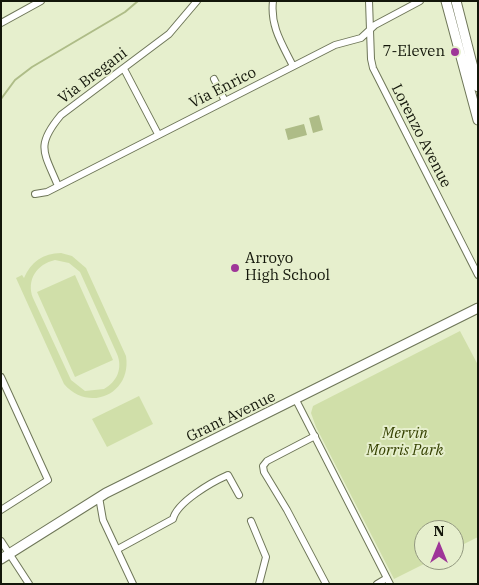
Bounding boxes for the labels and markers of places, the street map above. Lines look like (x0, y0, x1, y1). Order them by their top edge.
place label: 7-Eleven (382, 43, 445, 61)
marker: 7-Eleven (449, 46, 461, 58)
place label: Arroyo High School (245, 250, 330, 285)
marker: Arroyo High School (229, 262, 241, 274)

